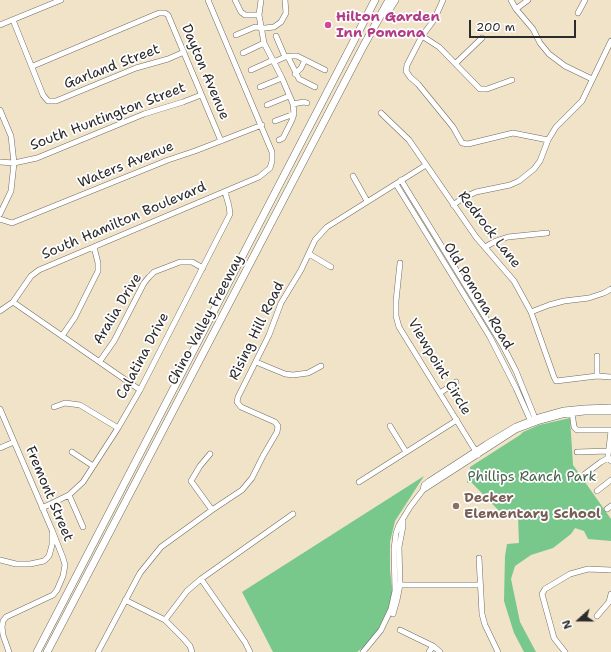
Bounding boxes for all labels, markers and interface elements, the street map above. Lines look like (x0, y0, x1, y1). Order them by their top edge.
place label: Hilton Garden Inn Pomona (336, 9, 440, 42)
scale bar (471, 12, 578, 38)
text: 200 m (476, 19, 515, 35)
marker: Hilton Garden Inn Pomona (323, 20, 333, 30)
street label: Dayton Avenue (177, 22, 233, 122)
street label: Garland Street (62, 41, 162, 93)
street label: South Huntington Street (28, 80, 188, 154)
street label: Waters Avenue (76, 138, 176, 192)
street label: South Hamilton Boulevard (39, 179, 209, 263)
street label: Redrock Lane (454, 188, 524, 272)
street label: Old Pomona Road (439, 240, 517, 352)
street label: Chino Valley Freeway (164, 252, 248, 388)
street label: Aralia Drive (90, 270, 146, 348)
street label: Rising Hill Road (226, 279, 288, 383)
street label: Calatina Drive (113, 310, 173, 402)
street label: Viewpoint Circle (404, 316, 474, 418)
street label: Fremont Street (21, 444, 77, 544)
park label: Phillips Ranch Park (468, 469, 596, 485)
place label: Decker Elementary School (464, 490, 601, 522)
marker: Decker Elementary School (451, 501, 461, 511)
north arrow (559, 600, 599, 640)
text: N (559, 618, 576, 631)

